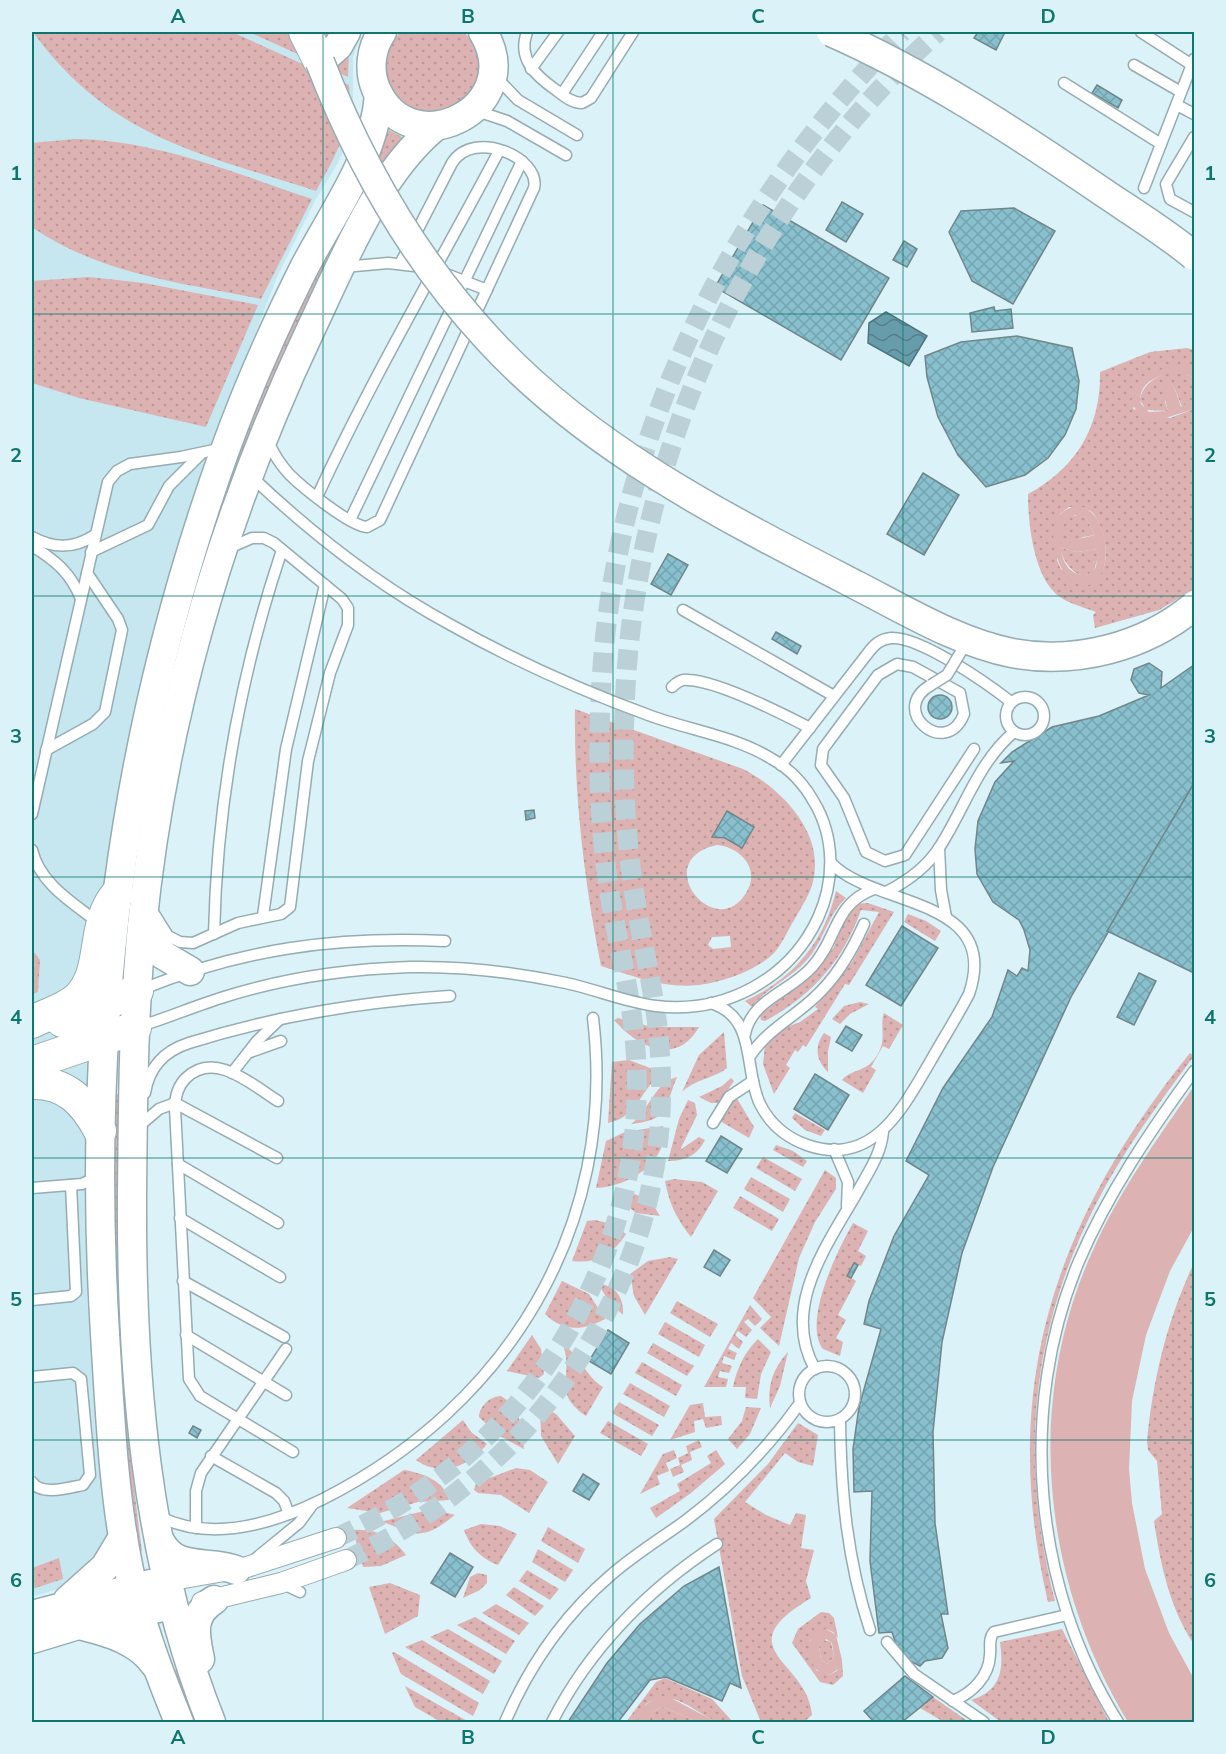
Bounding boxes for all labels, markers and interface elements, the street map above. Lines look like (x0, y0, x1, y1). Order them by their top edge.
text: A (171, 3, 186, 28)
text: B (461, 3, 475, 28)
text: C (751, 3, 765, 28)
text: D (1040, 3, 1056, 28)
text: 1 (10, 160, 22, 185)
text: 1 (1204, 160, 1216, 185)
text: 2 (10, 442, 22, 467)
text: 2 (1204, 442, 1216, 467)
text: 3 (10, 723, 22, 748)
text: 3 (1204, 723, 1216, 748)
text: 4 (10, 1004, 22, 1029)
text: 4 (1204, 1004, 1216, 1029)
text: 5 (10, 1286, 22, 1311)
text: 5 (1204, 1286, 1216, 1311)
text: 6 (10, 1567, 22, 1592)
text: 6 (1204, 1567, 1216, 1592)
text: A (171, 1724, 186, 1749)
text: B (461, 1724, 475, 1749)
text: C (751, 1724, 765, 1749)
text: D (1040, 1724, 1056, 1749)

